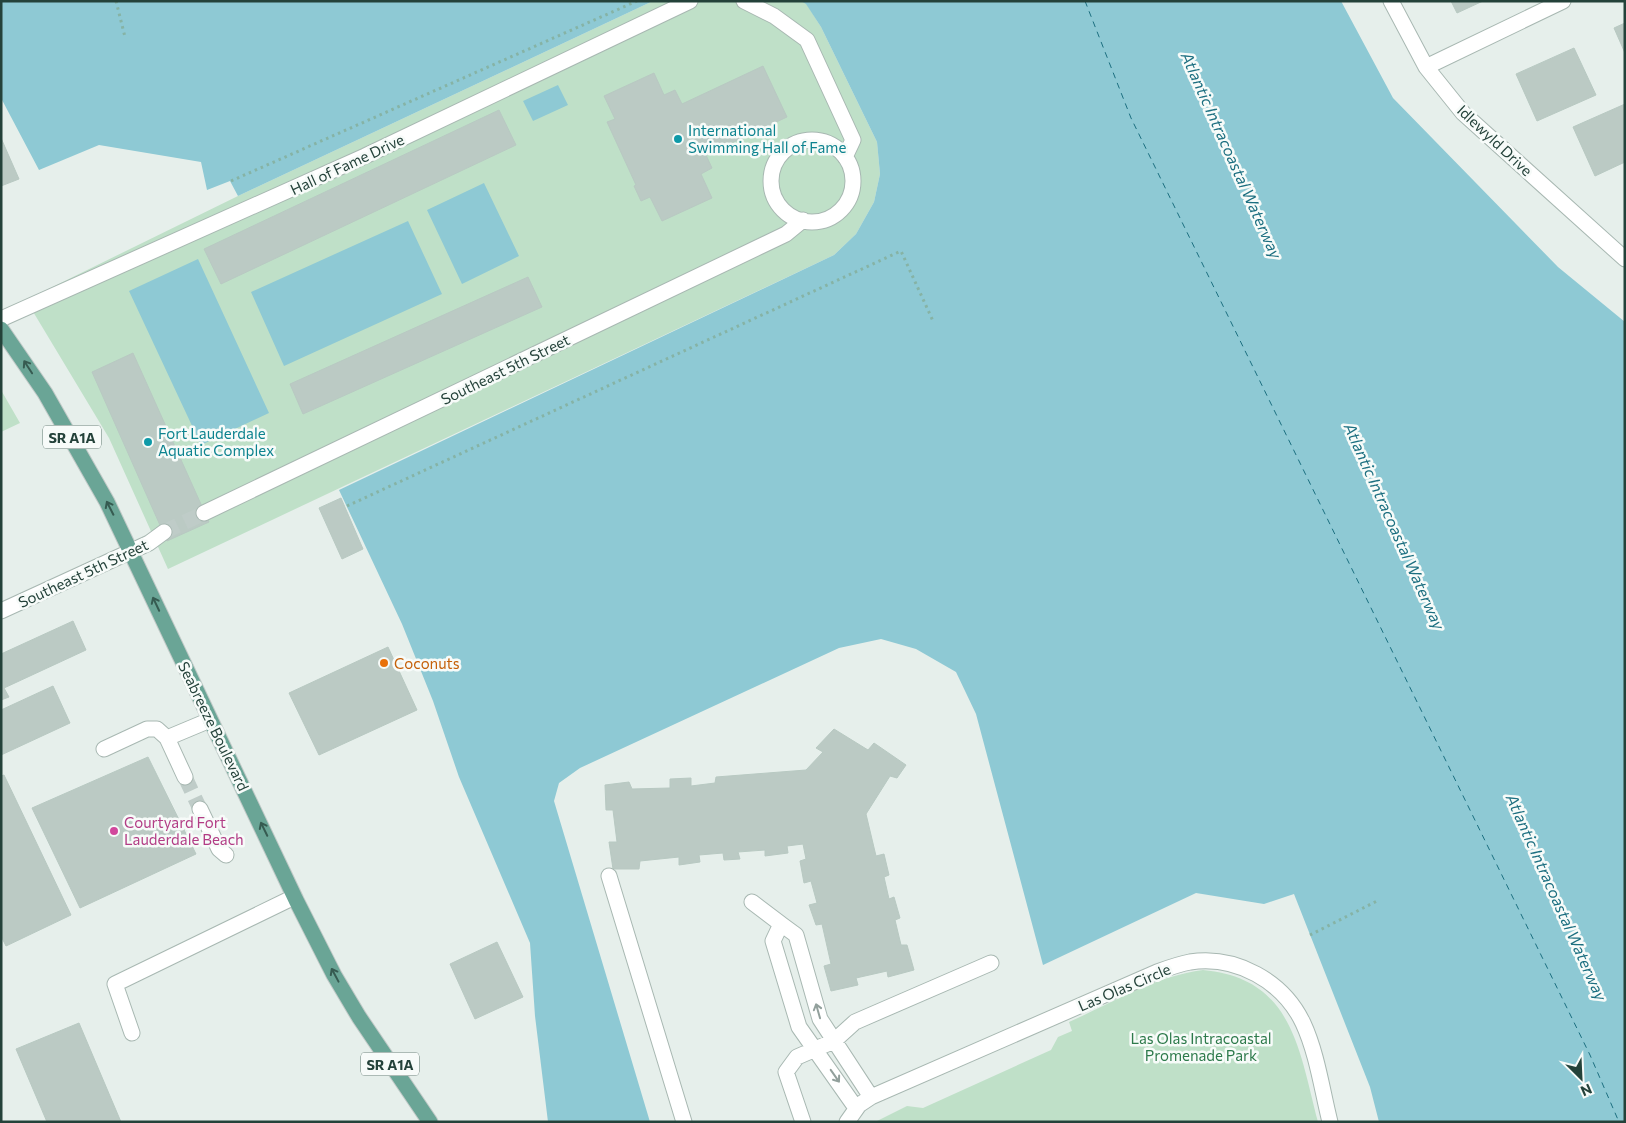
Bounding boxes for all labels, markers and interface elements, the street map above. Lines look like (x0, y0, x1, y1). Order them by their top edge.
water label: Atlantic Intracoastal Waterway (1177, 48, 1287, 262)
street label: Idlewyld Drive (1454, 101, 1536, 179)
place label: International Swimming Hall of Fame (688, 121, 846, 156)
street label: Hall of Fame Drive (287, 130, 407, 198)
marker: International Swimming Hall of Fame (672, 133, 684, 145)
street label: Southeast 5th Street (438, 330, 572, 408)
one-way arrow (23, 361, 33, 375)
water label: Atlantic Intracoastal Waterway (1340, 419, 1450, 633)
place label: Fort Lauderdale Aquatic Complex (158, 424, 274, 459)
road number: SR A1A (43, 426, 101, 448)
marker: Fort Lauderdale Aquatic Complex (142, 436, 154, 448)
one-way arrow (105, 501, 114, 516)
street label: Southeast 5th Street (15, 535, 151, 611)
one-way arrow (151, 597, 161, 612)
place label: Coconuts (394, 654, 460, 672)
marker: Coconuts (378, 657, 390, 669)
street label: Seabreeze Boulevard (175, 658, 253, 794)
water label: Atlantic Intracoastal Waterway (1502, 790, 1612, 1004)
place label: Courtyard Fort Lauderdale Beach (124, 813, 244, 848)
one-way arrow (259, 822, 268, 837)
marker: Courtyard Fort Lauderdale Beach (108, 825, 120, 837)
street label: Las Olas Circle (1075, 959, 1173, 1015)
one-way arrow (330, 968, 339, 983)
one-way arrow (813, 1003, 822, 1019)
park label: Las Olas Intracoastal Promenade Park (1130, 1029, 1272, 1064)
road number: SR A1A (361, 1052, 419, 1076)
north arrow (1556, 1053, 1606, 1103)
one-way arrow (830, 1069, 840, 1083)
text: N (1578, 1080, 1595, 1100)

